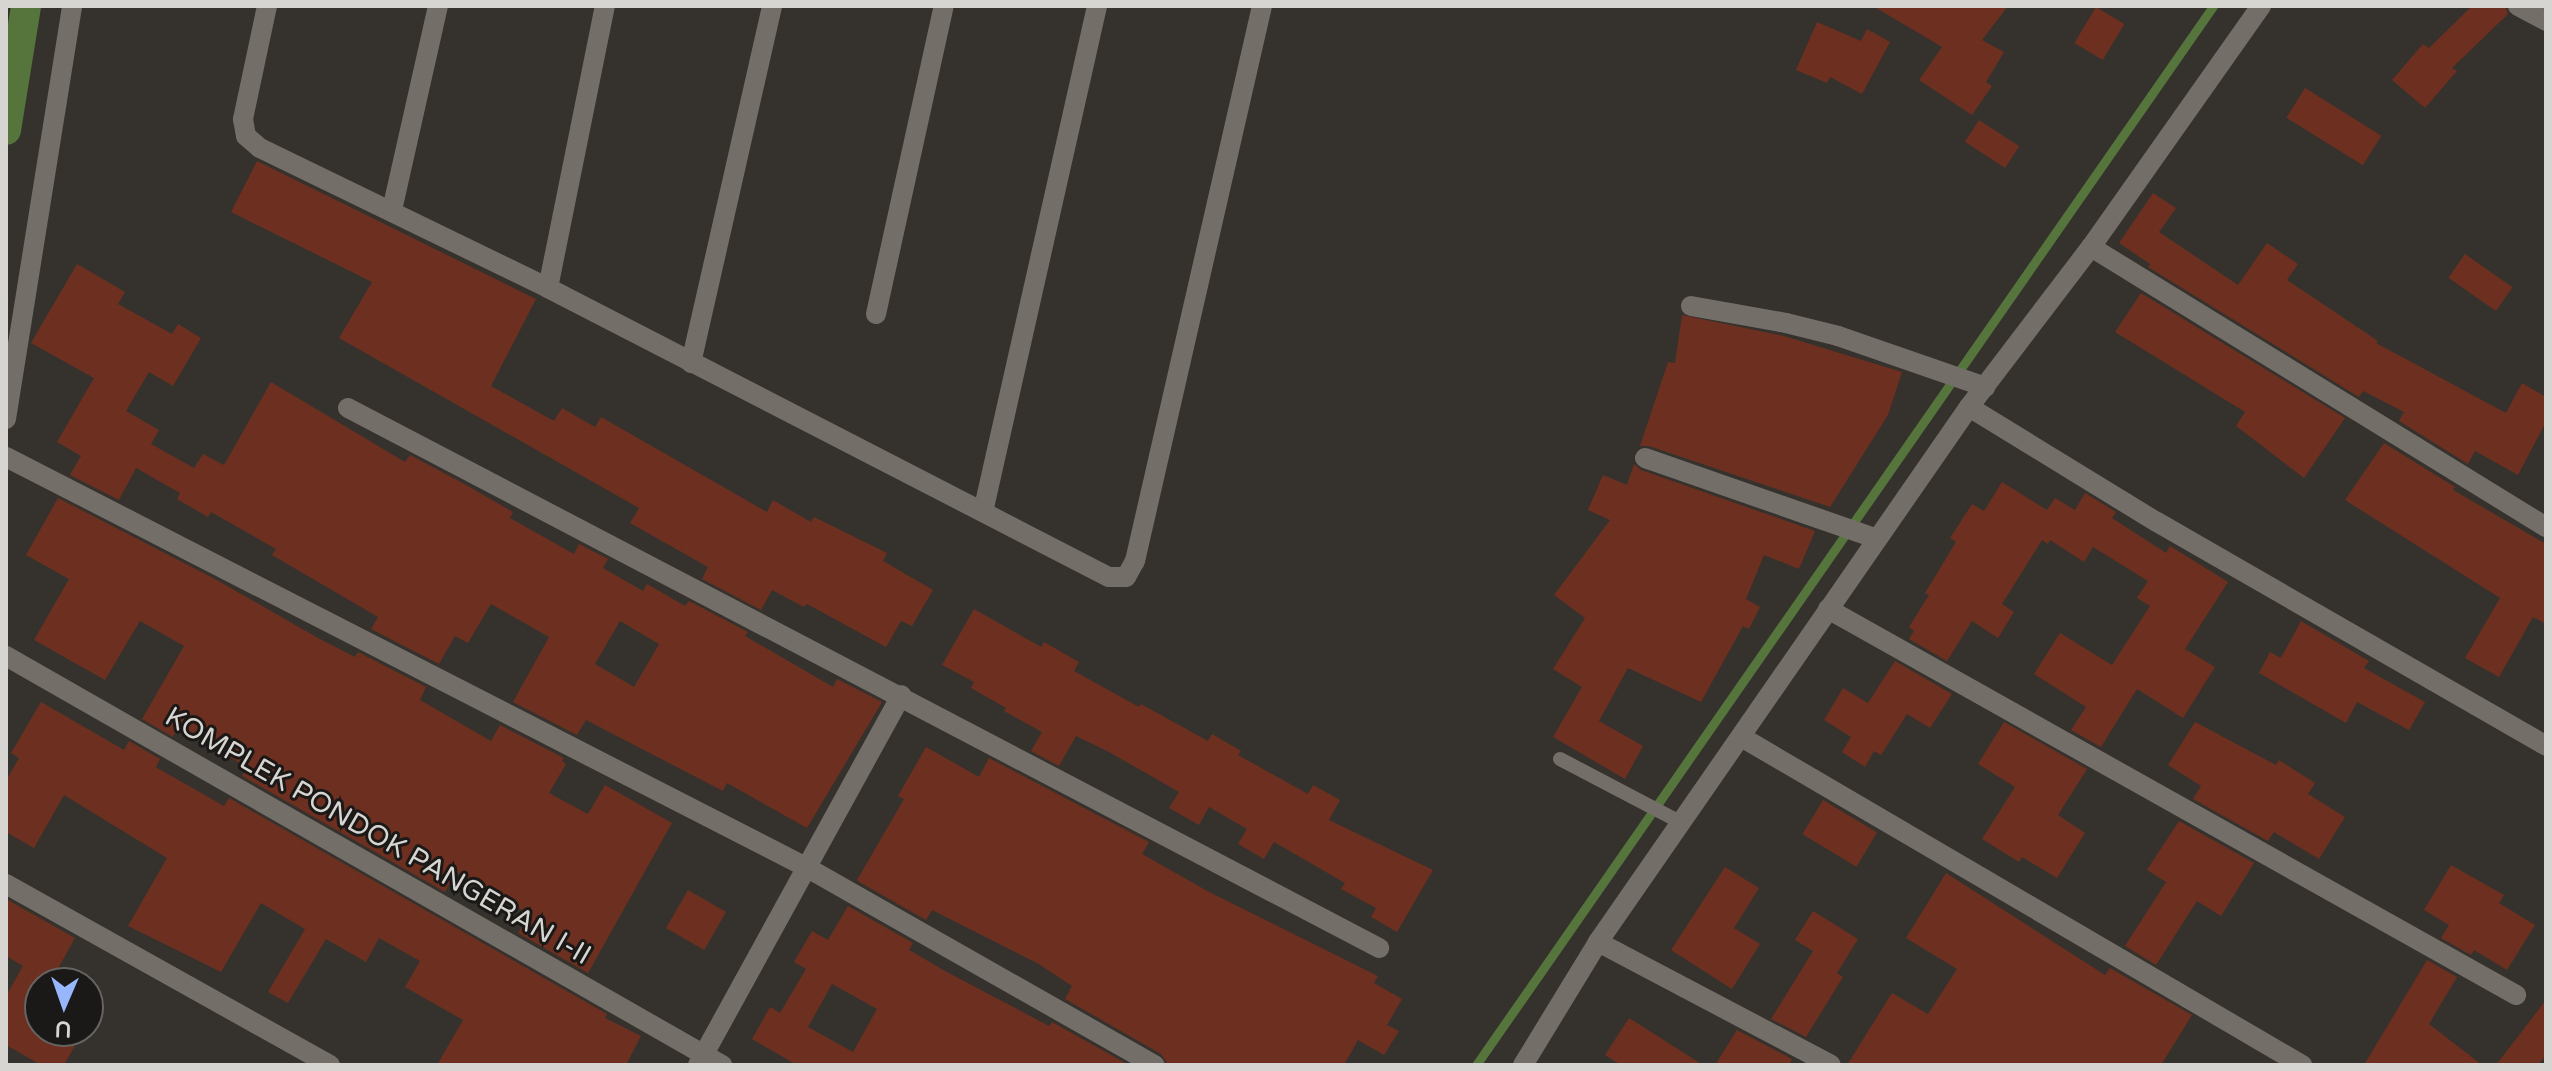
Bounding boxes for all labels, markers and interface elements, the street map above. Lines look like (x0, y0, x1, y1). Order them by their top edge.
street label: KOMPLEK PONDOK PANGERAN I-II (159, 700, 597, 972)
north arrow (24, 967, 104, 1047)
text: U (54, 1016, 72, 1042)

